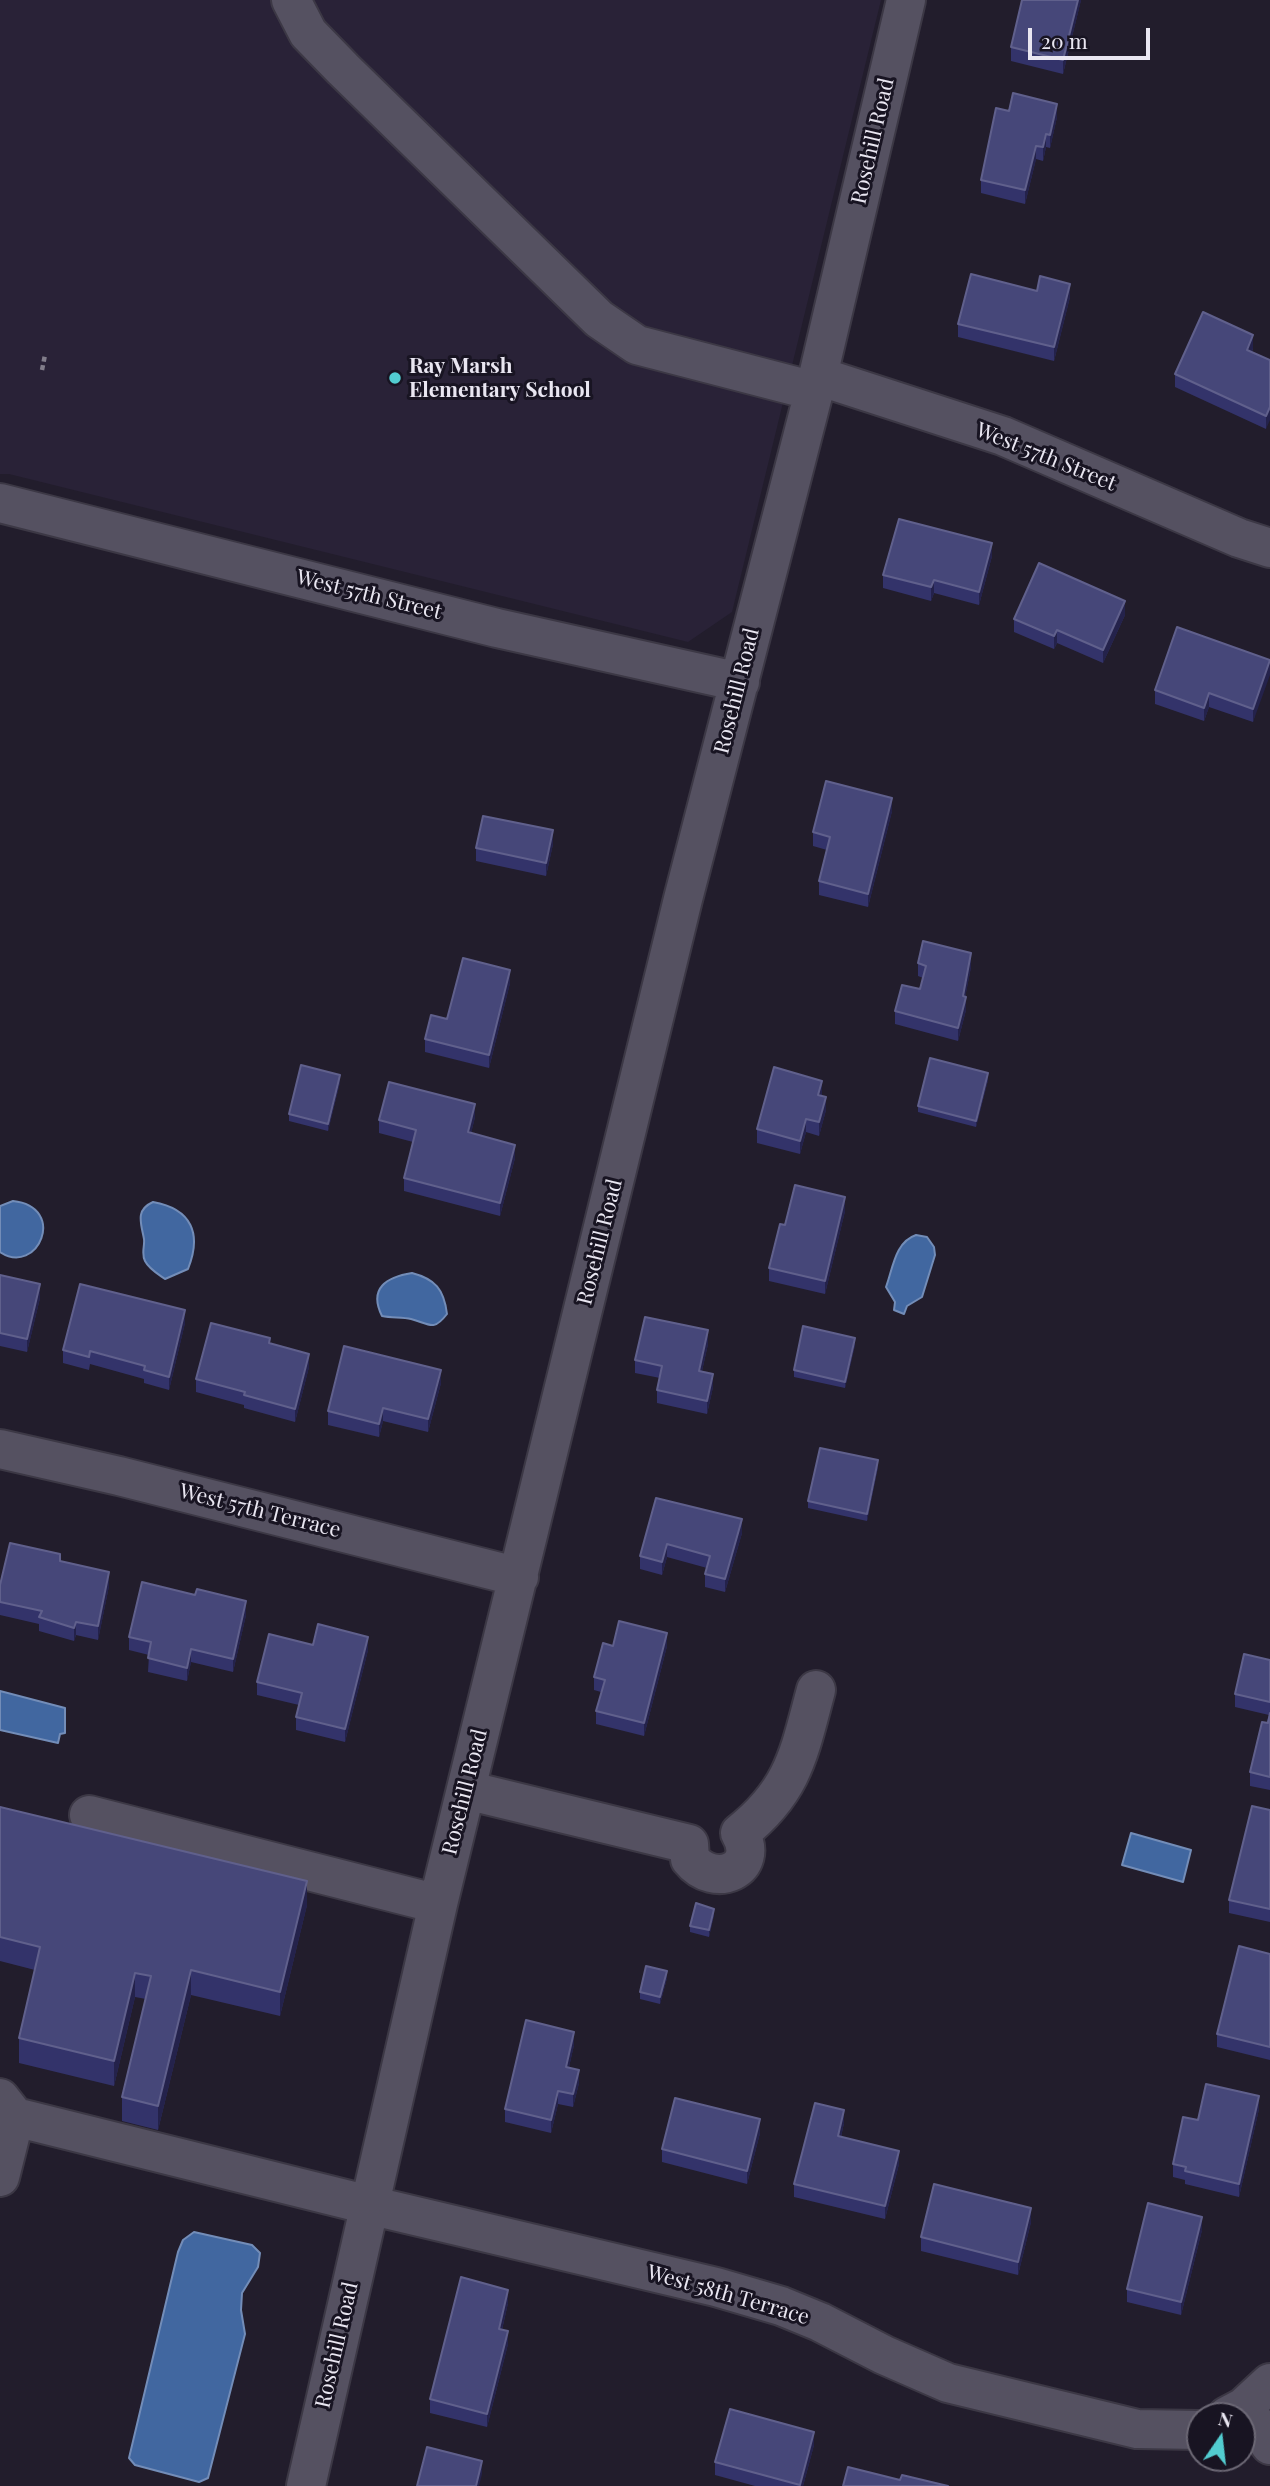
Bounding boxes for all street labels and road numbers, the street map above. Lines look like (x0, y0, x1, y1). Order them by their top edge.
street label: Rosehill Road (846, 75, 900, 207)
street label: West 57th Street (972, 417, 1120, 497)
street label: West 57th Street (294, 565, 444, 625)
street label: Rosehill Road (709, 626, 765, 756)
street label: Rosehill Road (572, 1177, 628, 1307)
street label: West 57th Terrace (177, 1479, 343, 1543)
street label: Rosehill Road (437, 1727, 493, 1857)
street label: West 58th Terrace (644, 2260, 812, 2330)
street label: Rosehill Road (310, 2279, 364, 2411)

